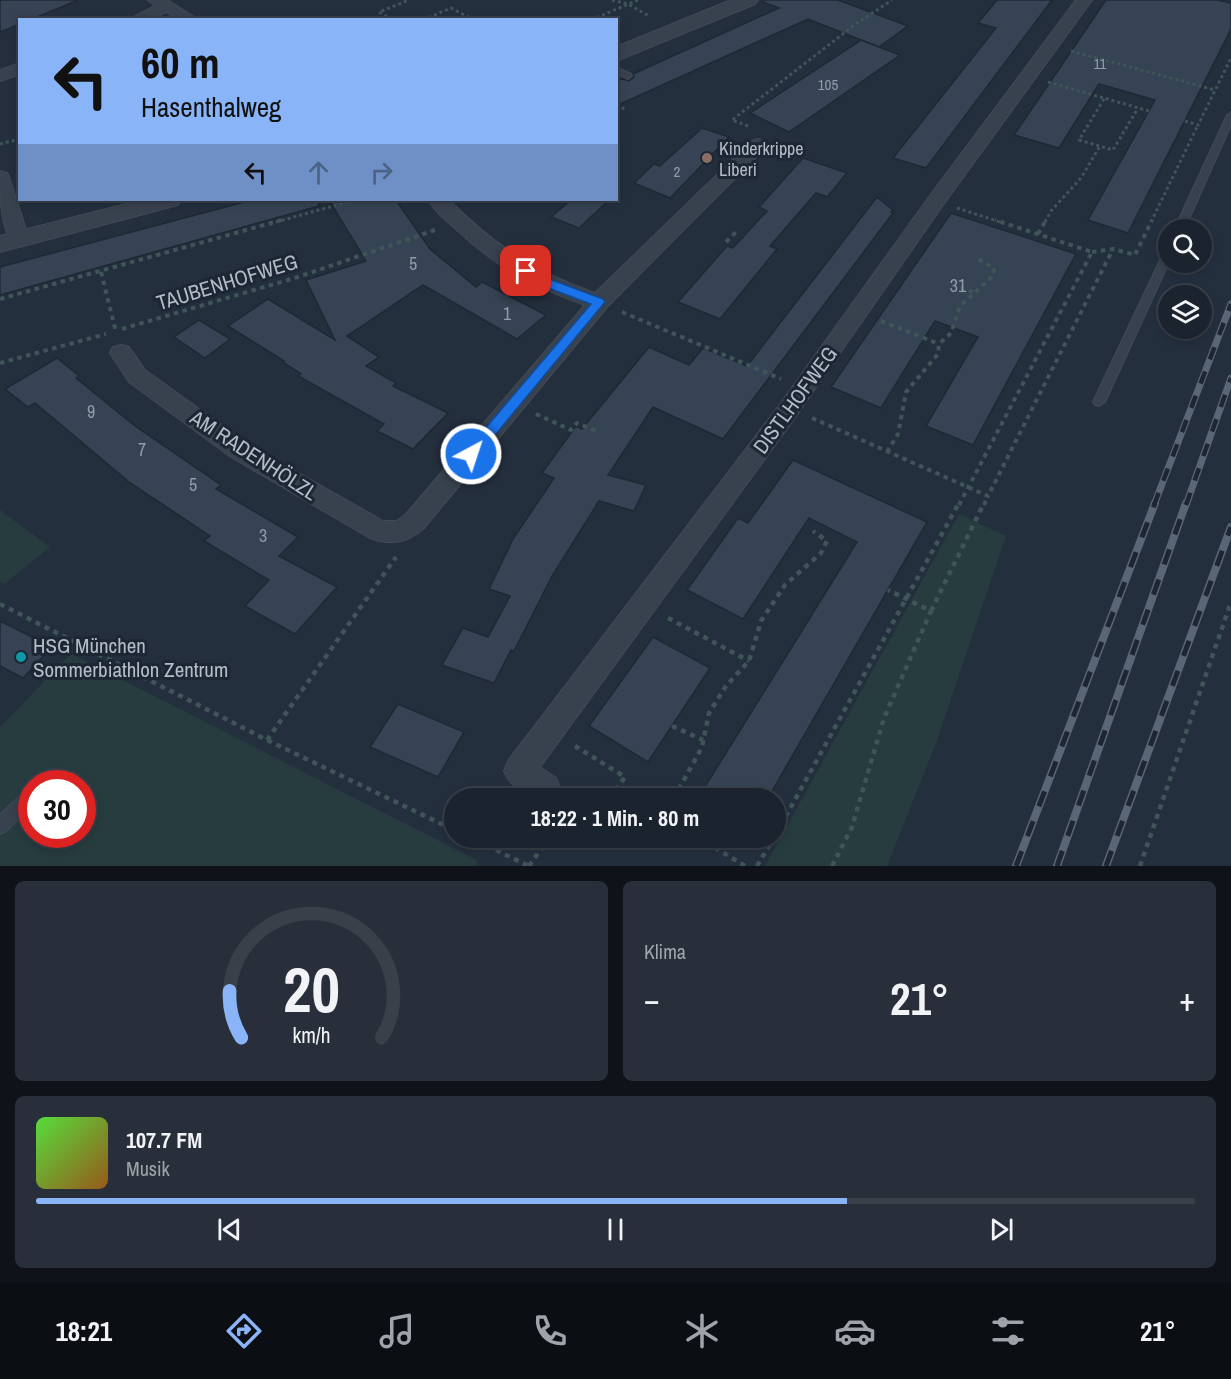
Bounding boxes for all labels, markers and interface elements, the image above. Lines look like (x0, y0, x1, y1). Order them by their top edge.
text: 60 m (141, 35, 220, 91)
icon: left (42, 42, 120, 120)
house number: 11 (1094, 53, 1107, 74)
house number: 105 (818, 74, 838, 95)
text: Hasenthalweg (141, 89, 281, 125)
place label: Kinderkrippe Liberi (719, 136, 804, 182)
marker: Kinderkrippe Liberi (700, 151, 714, 165)
icon: left (239, 156, 272, 189)
icon: ahead (302, 156, 335, 189)
icon: right (365, 156, 398, 189)
house number: 2 (674, 161, 681, 182)
map controls (1158, 219, 1212, 339)
button: search (1158, 219, 1212, 273)
pin (500, 245, 551, 296)
street label: TAUBENHOFWEG (153, 247, 301, 317)
house number: 5 (409, 251, 417, 276)
icon: arrive (509, 254, 542, 287)
house number: 31 (950, 273, 967, 298)
button: layers (1158, 285, 1212, 339)
house number: 1 (503, 301, 512, 326)
street label: DISTLHOFWEG (746, 340, 844, 460)
house number: 9 (87, 399, 95, 424)
street label: AM RADENHÖLZL (184, 402, 324, 507)
position arrow (439, 422, 503, 486)
house number: 7 (138, 437, 146, 462)
house number: 5 (189, 472, 197, 497)
house number: 3 (259, 523, 267, 548)
place label: HSG München Sommerbiathlon Zentrum (33, 631, 228, 684)
marker: HSG München Sommerbiathlon Zentrum (14, 650, 28, 664)
speed limit sign: 30 (18, 770, 96, 848)
text: 18:22 · 1 Min. · 80 m (531, 803, 699, 833)
text: Klima (644, 938, 686, 965)
text: 20 (283, 947, 340, 1031)
text: 21° (890, 968, 949, 1029)
text: − (644, 977, 660, 1021)
text: + (1179, 977, 1195, 1021)
text: km/h (292, 1021, 331, 1050)
text: 107.7 FM (126, 1125, 202, 1155)
text: Musik (126, 1155, 170, 1182)
icon: previous (213, 1213, 246, 1246)
icon: pause (599, 1213, 632, 1246)
icon: next (985, 1213, 1018, 1246)
icon: directions (223, 1310, 265, 1352)
icon: music (376, 1310, 418, 1352)
icon: phone (529, 1310, 571, 1352)
icon: climate (681, 1310, 723, 1352)
icon: car (834, 1310, 876, 1352)
icon: filters (987, 1310, 1029, 1352)
text: 18:21 (55, 1313, 112, 1349)
text: 21° (1140, 1313, 1176, 1349)

